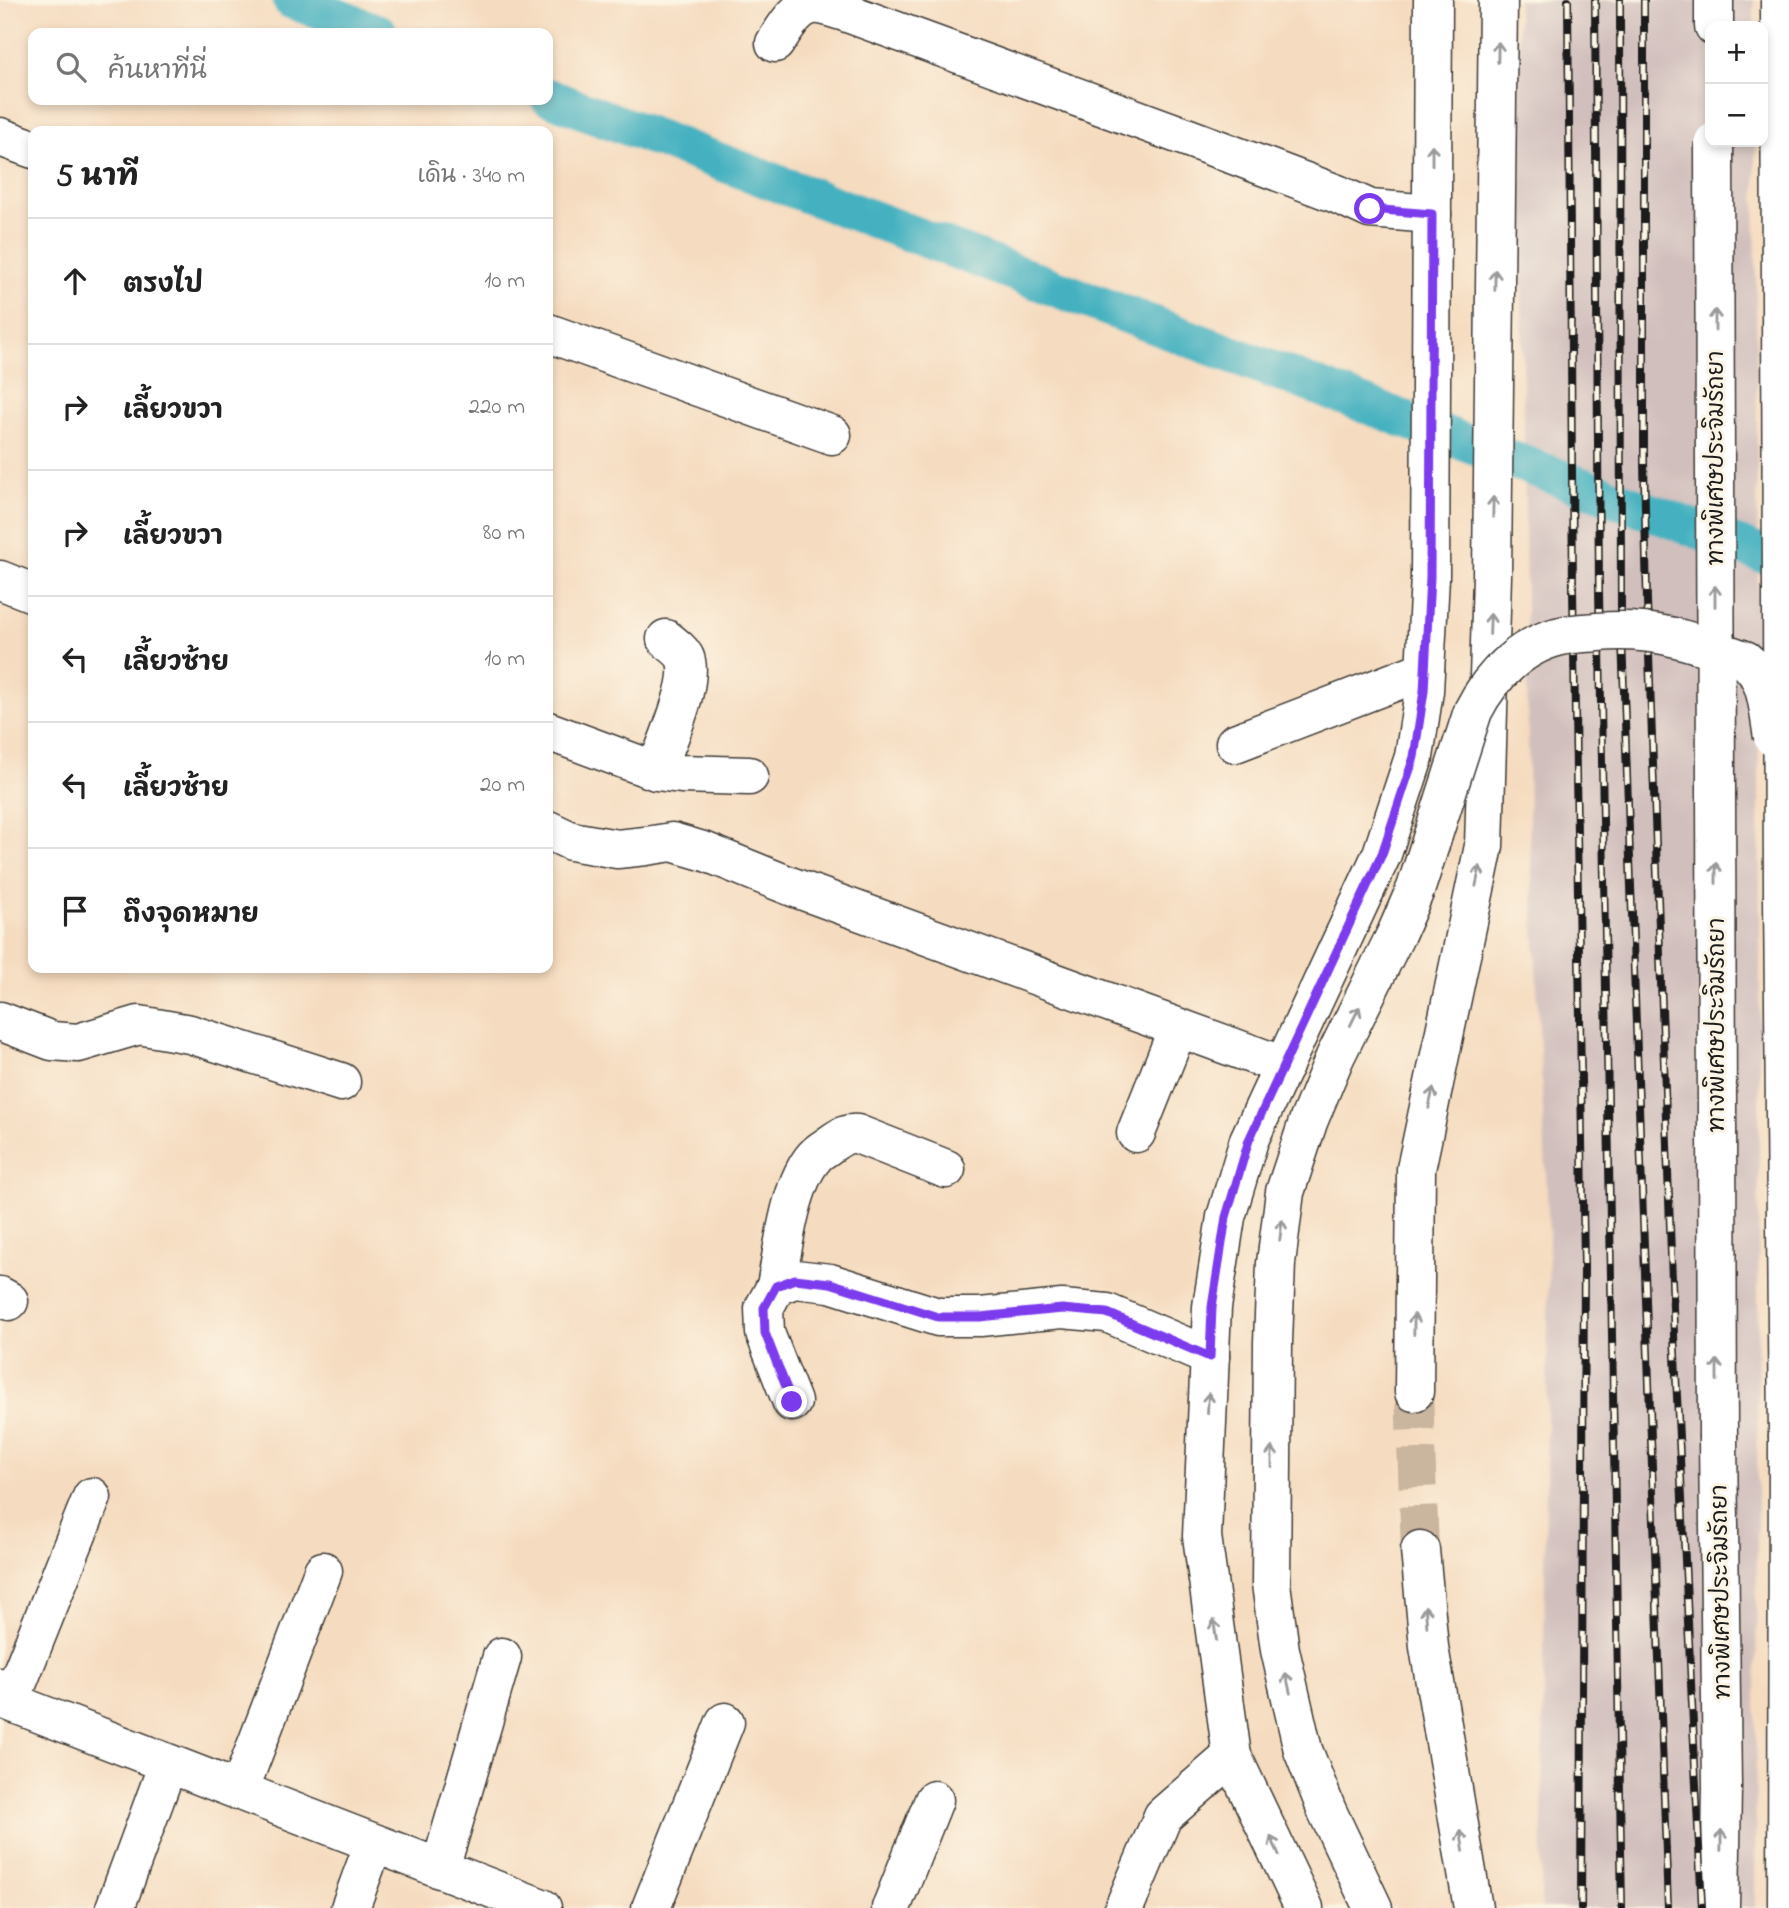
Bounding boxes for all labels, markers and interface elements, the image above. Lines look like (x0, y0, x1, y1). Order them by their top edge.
map controls (1705, 21, 1768, 147)
button: + (1705, 21, 1768, 84)
search box (28, 28, 553, 105)
one-way arrow (1491, 41, 1505, 64)
icon: search (52, 48, 90, 86)
text: ค้นหาที่นี่ (108, 53, 207, 91)
button: − (1705, 84, 1768, 147)
one-way arrow (1425, 144, 1439, 167)
text: 5 นาที (56, 156, 138, 200)
text: เดิน · 340 m (418, 160, 525, 193)
route start (1354, 193, 1385, 224)
icon: ahead (56, 262, 94, 300)
text: 10 m (484, 265, 525, 298)
text: ตรงไป (123, 267, 203, 305)
one-way arrow (1488, 269, 1502, 292)
one-way arrow (1708, 309, 1722, 332)
street label: ทางพิเศษประจิมรัถยา (1701, 351, 1734, 565)
icon: right (56, 388, 94, 426)
text: 220 m (469, 391, 525, 424)
text: เลี้ยวขวา (123, 393, 223, 431)
one-way arrow (1486, 496, 1499, 519)
icon: right (56, 514, 94, 552)
text: 80 m (483, 517, 525, 550)
text: เลี้ยวขวา (123, 519, 223, 557)
one-way arrow (1708, 585, 1722, 608)
one-way arrow (1484, 613, 1497, 636)
icon: left (56, 640, 94, 678)
text: 10 m (484, 643, 525, 676)
text: เลี้ยวซ้าย (123, 645, 229, 683)
icon: left (56, 766, 94, 804)
text: 20 m (480, 769, 525, 802)
text: เลี้ยวซ้าย (123, 771, 229, 809)
one-way arrow (1709, 862, 1723, 885)
one-way arrow (1472, 865, 1486, 888)
icon: arrive (56, 892, 94, 930)
text: ถึงจุดหมาย (123, 897, 259, 935)
street label: ทางพิเศษประจิมรัถยา (1702, 918, 1735, 1132)
one-way arrow (1348, 1006, 1362, 1027)
one-way arrow (1425, 1087, 1438, 1110)
one-way arrow (1274, 1219, 1287, 1242)
one-way arrow (1408, 1313, 1421, 1336)
one-way arrow (1710, 1359, 1724, 1382)
route end (776, 1386, 807, 1417)
one-way arrow (1201, 1392, 1214, 1415)
one-way arrow (1265, 1446, 1279, 1469)
street label: ทางพิเศษประจิมรัถยา (1704, 1484, 1741, 1700)
one-way arrow (1419, 1605, 1432, 1628)
one-way arrow (1208, 1619, 1221, 1641)
one-way arrow (1280, 1672, 1294, 1695)
one-way arrow (1715, 1829, 1728, 1852)
one-way arrow (1456, 1830, 1469, 1852)
one-way arrow (1267, 1836, 1281, 1857)

